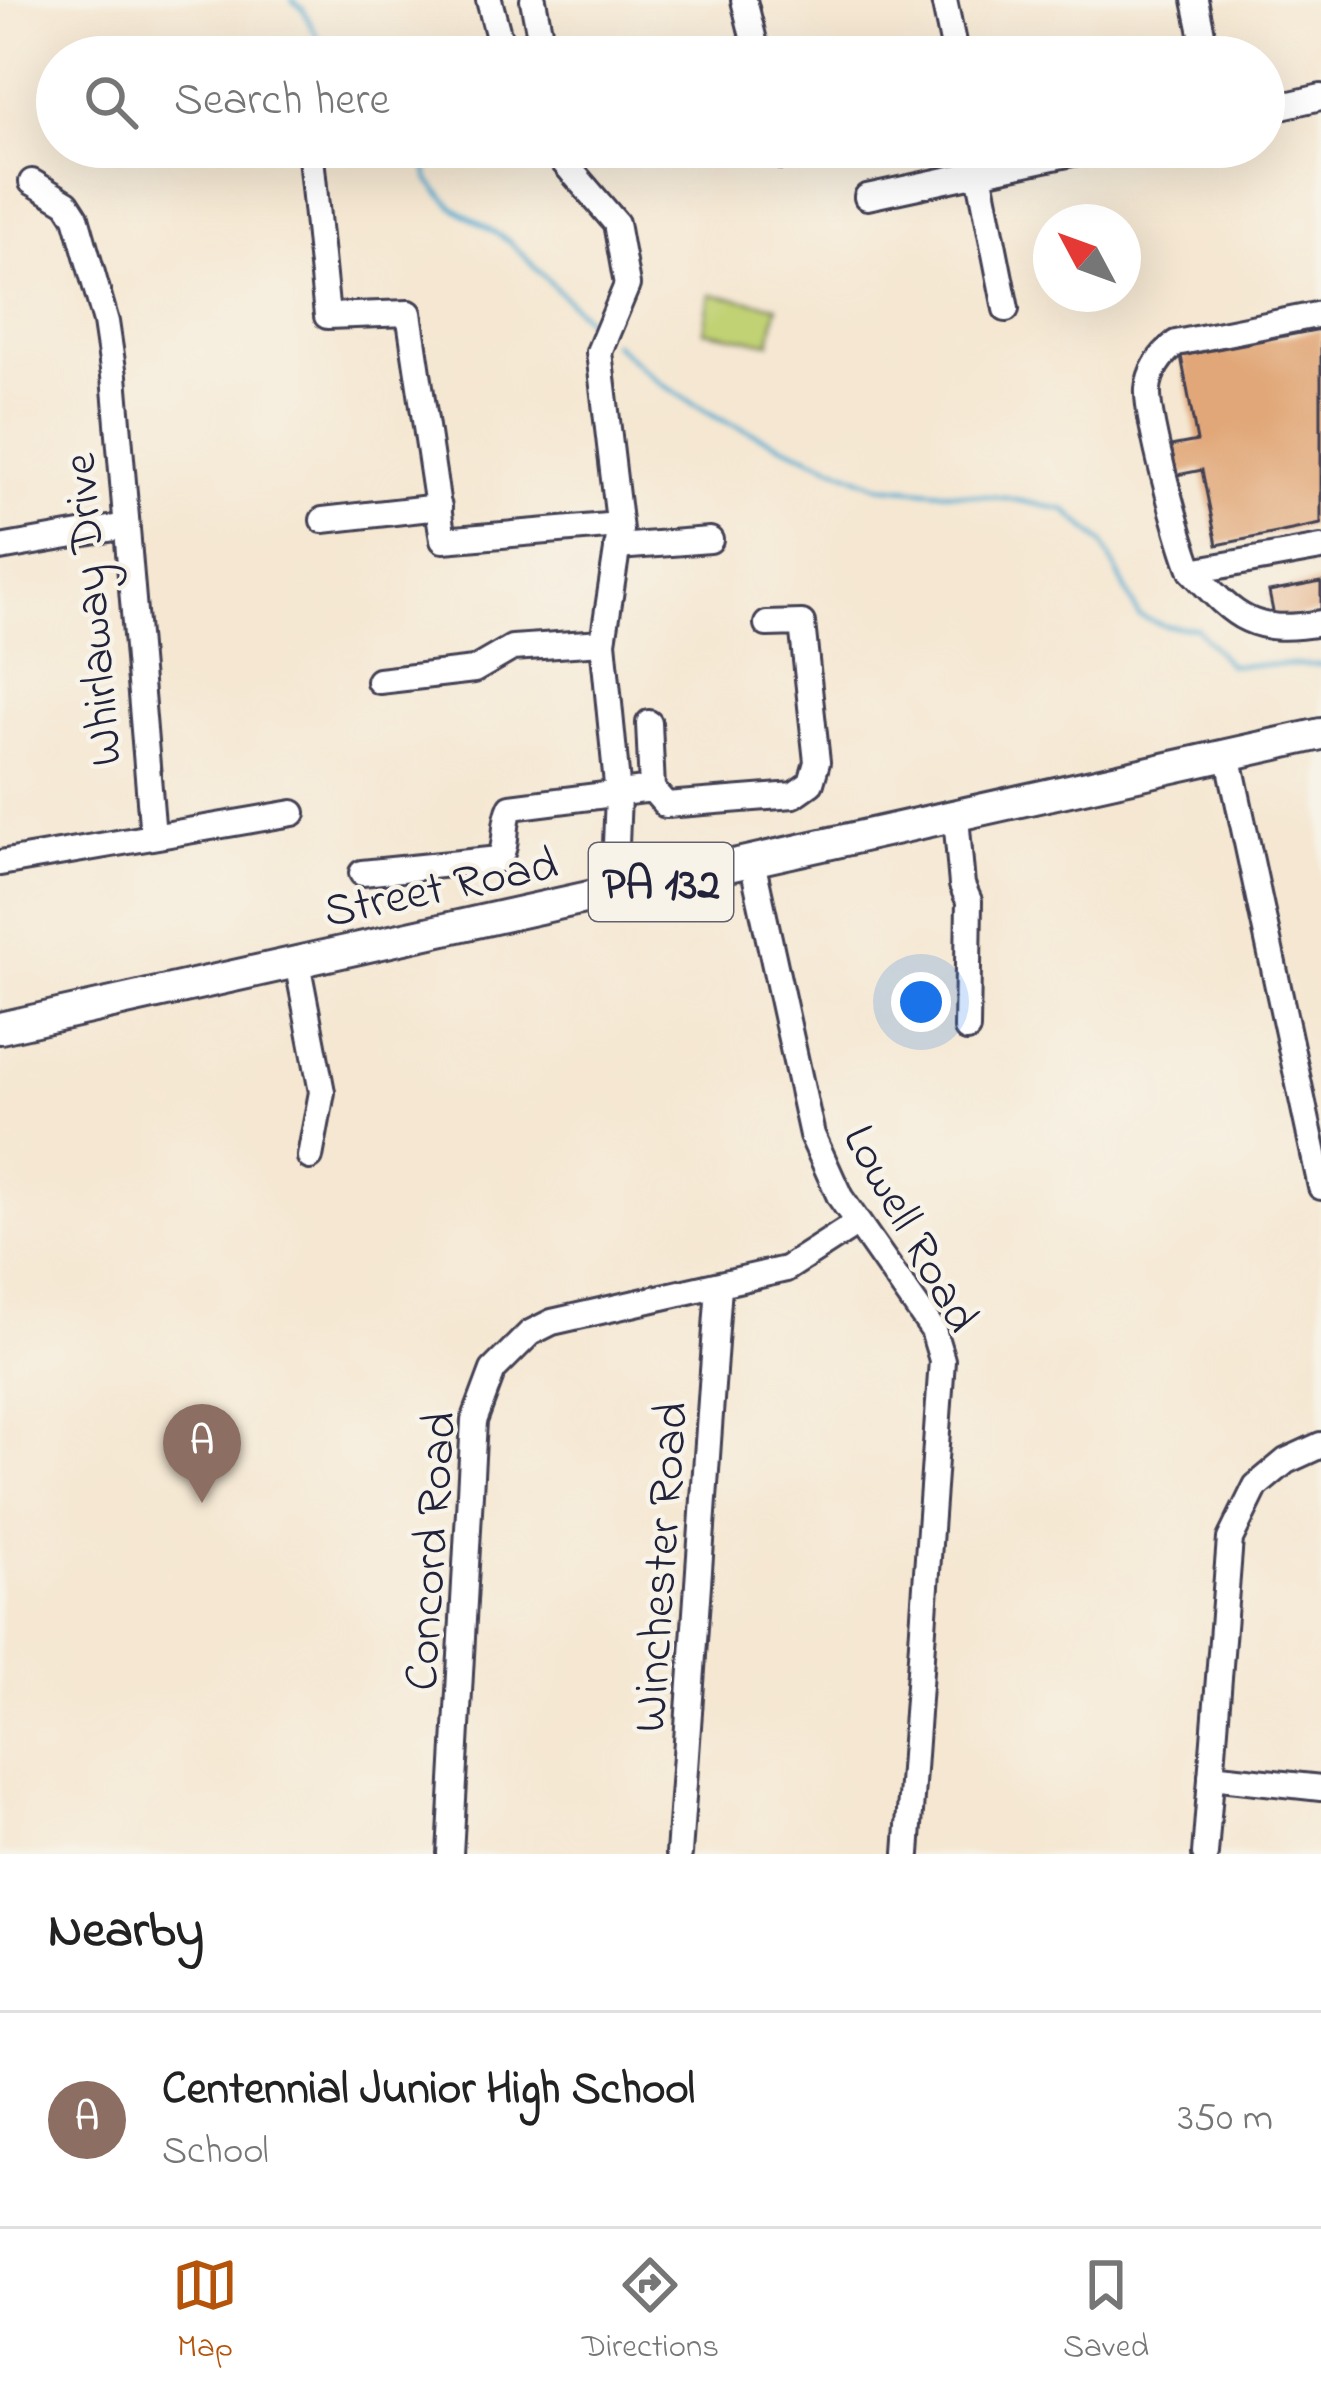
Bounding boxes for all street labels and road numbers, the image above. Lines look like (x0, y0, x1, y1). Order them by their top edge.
street label: Whirlaway Drive (46, 450, 144, 769)
street label: Street Road (318, 831, 564, 949)
road number: PA 132 (589, 843, 733, 921)
street label: Lowell Road (823, 1113, 995, 1346)
street label: Winchester Road (617, 1400, 709, 1735)
street label: Concord Road (388, 1409, 478, 1693)

